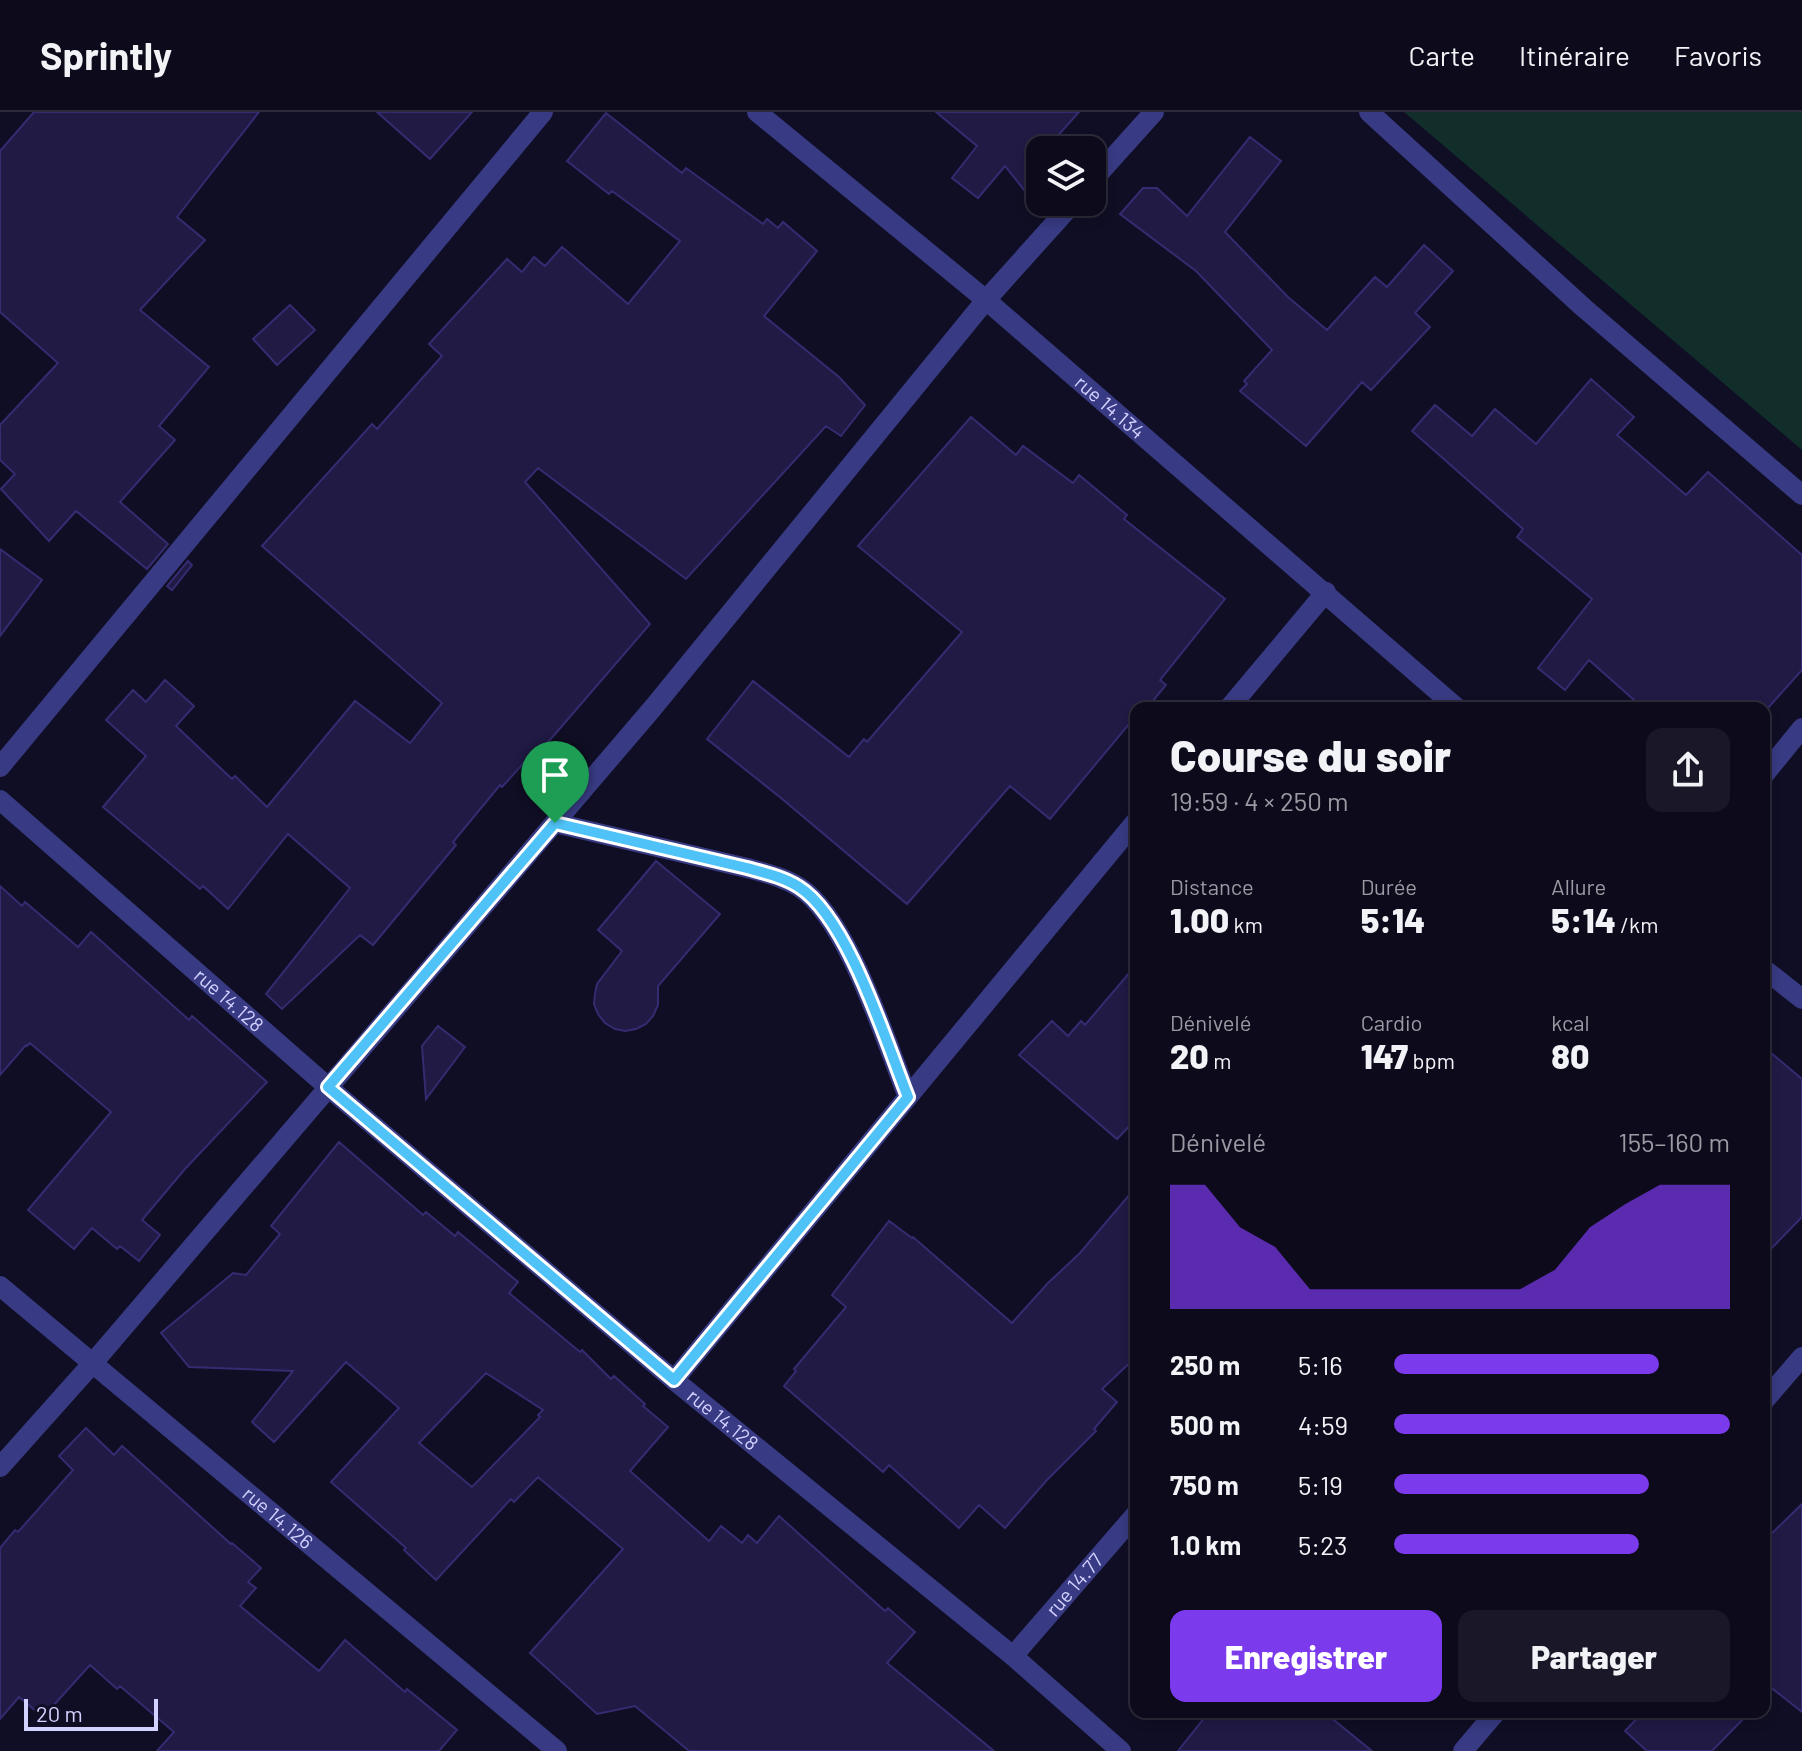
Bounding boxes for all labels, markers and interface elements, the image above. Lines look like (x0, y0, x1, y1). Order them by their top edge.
text: Sprintly (40, 32, 172, 78)
text: Carte (1409, 38, 1475, 72)
text: Itinéraire (1519, 38, 1630, 72)
text: Favoris (1674, 38, 1762, 72)
map controls (1026, 136, 1106, 216)
button: layers (1026, 136, 1106, 216)
street label: rue 14.134 (1071, 370, 1150, 443)
text: Course du soir (1170, 728, 1451, 781)
button: share (1646, 728, 1730, 812)
pin (521, 741, 589, 823)
icon: arrive (533, 753, 577, 797)
text: 19:59 · 4 × 250 m (1170, 785, 1349, 816)
text: Distance (1170, 873, 1254, 899)
text: Durée (1361, 873, 1417, 899)
text: Allure (1551, 873, 1606, 899)
text: 1.00 (1170, 899, 1229, 940)
text: 5:14 (1361, 899, 1425, 940)
text: 5:14 (1551, 899, 1616, 940)
text: km (1229, 911, 1263, 937)
text: /km (1616, 911, 1658, 937)
street label: rue 14.128 (190, 963, 269, 1036)
text: Dénivelé (1170, 1009, 1251, 1035)
text: Cardio (1361, 1009, 1423, 1035)
text: kcal (1551, 1009, 1590, 1035)
text: 20 (1170, 1035, 1209, 1076)
text: 147 (1361, 1035, 1408, 1076)
text: 80 (1551, 1035, 1589, 1076)
text: m (1209, 1047, 1231, 1073)
text: bpm (1408, 1047, 1455, 1073)
text: Dénivelé (1170, 1126, 1266, 1157)
text: 155–160 m (1619, 1126, 1730, 1157)
text: 250 m (1170, 1349, 1240, 1380)
text: 5:16 (1298, 1349, 1343, 1380)
street label: rue 14.128 (683, 1383, 764, 1455)
text: 500 m (1170, 1409, 1241, 1440)
text: 4:59 (1298, 1409, 1348, 1440)
text: 750 m (1170, 1469, 1239, 1500)
text: 5:19 (1298, 1469, 1343, 1500)
street label: rue 14.126 (238, 1481, 319, 1553)
text: 1.0 km (1170, 1529, 1241, 1560)
text: 5:23 (1298, 1529, 1347, 1560)
street label: rue 14.77 (1040, 1548, 1108, 1621)
button: Enregistrer (1170, 1610, 1442, 1702)
button: Partager (1458, 1610, 1730, 1702)
scale bar (24, 1695, 158, 1731)
text: 20 m (36, 1700, 83, 1726)

